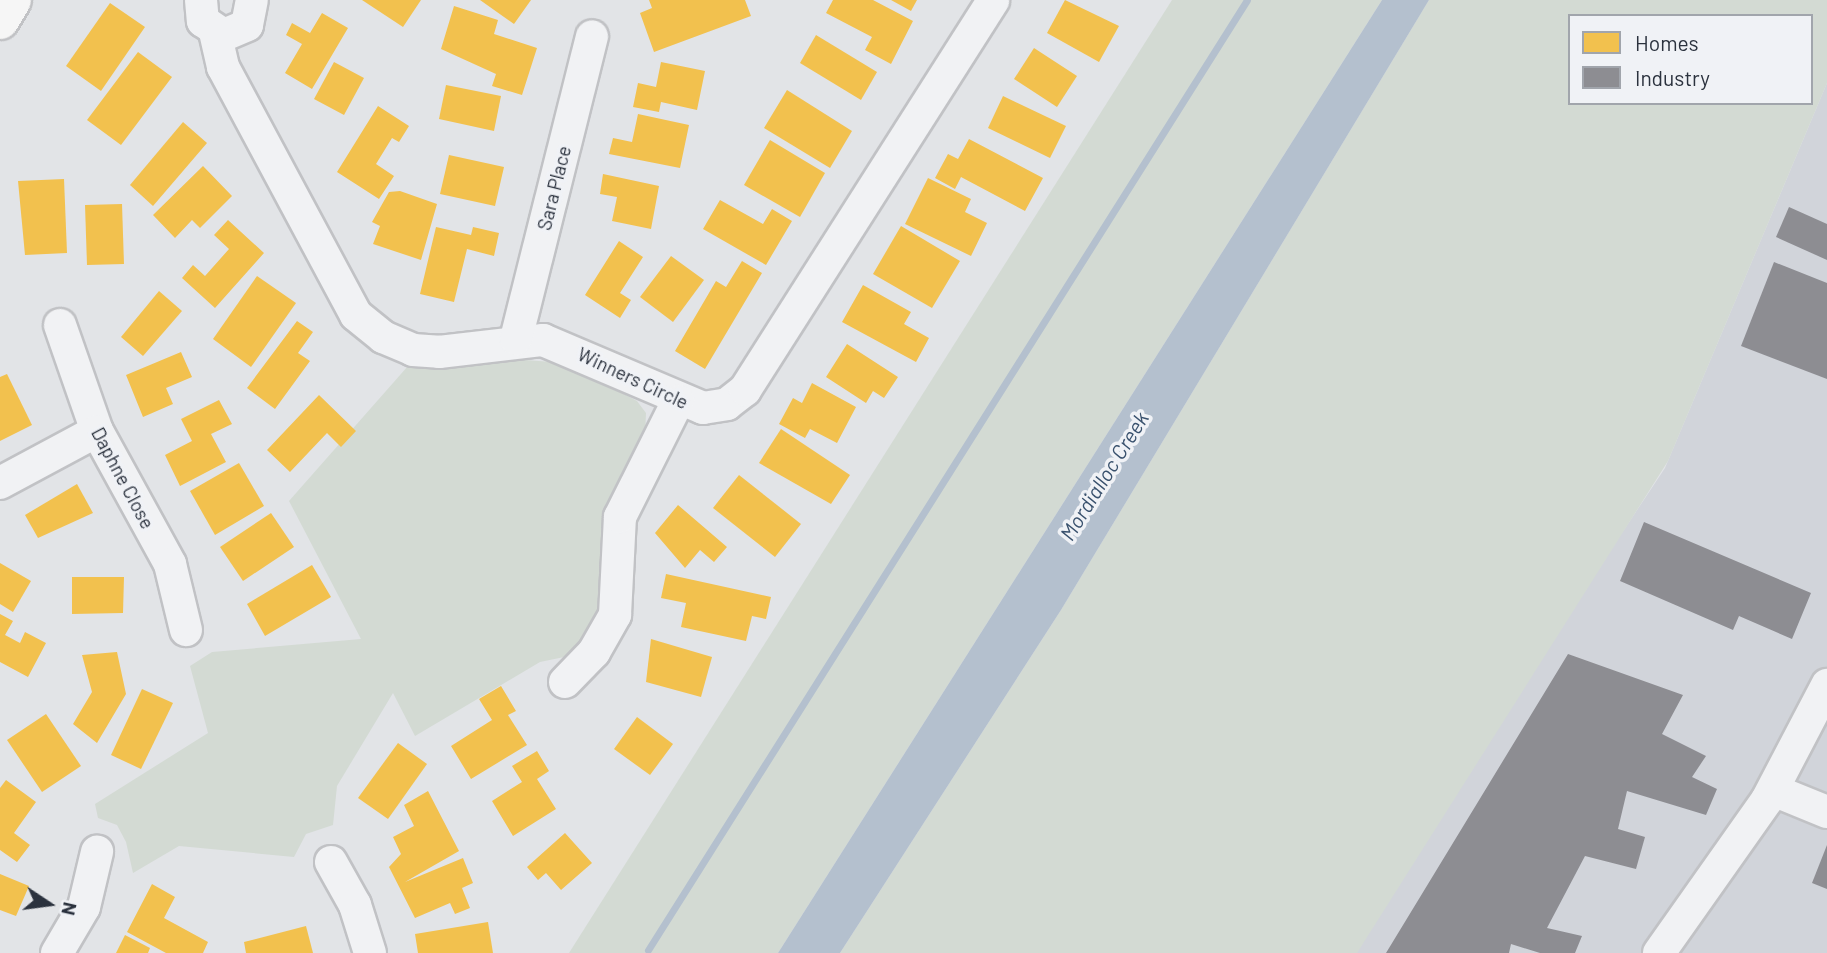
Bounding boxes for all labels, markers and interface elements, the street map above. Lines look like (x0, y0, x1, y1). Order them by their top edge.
legend (1568, 14, 1813, 105)
text: Homes (1635, 30, 1699, 55)
text: Industry (1635, 65, 1710, 90)
street label: Sara Place (532, 143, 576, 233)
street label: Winners Circle (574, 342, 692, 414)
water label: Mordialloc Creek (1054, 407, 1154, 545)
street label: Daphne Close (87, 423, 159, 533)
north arrow (14, 869, 84, 939)
text: N (57, 900, 83, 918)

